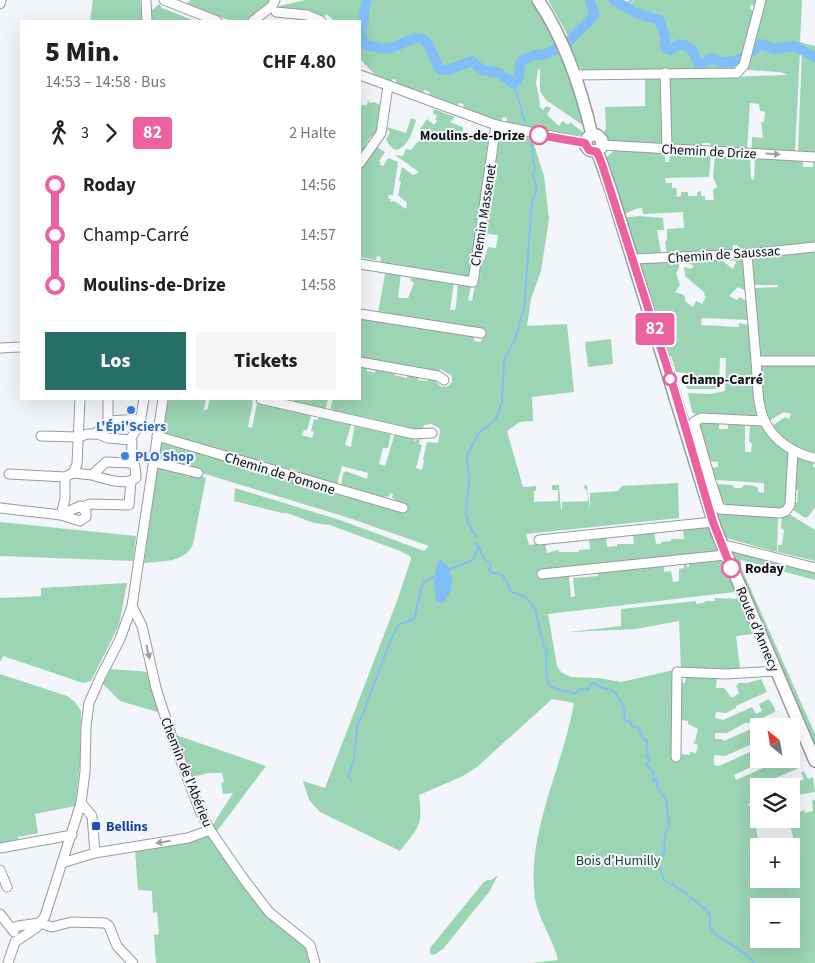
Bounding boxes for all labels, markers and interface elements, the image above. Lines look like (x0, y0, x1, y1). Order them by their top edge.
text: 5 Min. (45, 32, 120, 72)
text: CHF 4.80 (263, 49, 336, 76)
text: 14:53 – 14:58 · Bus (45, 71, 166, 93)
icon: walk (45, 119, 73, 147)
icon: forward (97, 119, 125, 147)
text: 82 (143, 120, 162, 145)
text: 3 (81, 122, 89, 144)
text: 2 Halte (289, 122, 336, 144)
marker: Moulins-de-Drize (529, 125, 549, 145)
place label: Moulins-de-Drize (420, 126, 525, 146)
street label: Chemin de Drize (661, 140, 757, 164)
one-way arrow (766, 151, 782, 159)
street label: Chemin Massenet (466, 162, 502, 268)
text: Roday (83, 172, 136, 199)
text: 14:56 (300, 174, 336, 196)
text: Champ-Carré (83, 222, 189, 249)
text: 14:57 (300, 224, 336, 246)
street label: Chemin de Saussac (667, 241, 782, 269)
text: Moulins-de-Drize (83, 272, 226, 299)
text: 14:58 (300, 274, 336, 296)
line badge: 82 (632, 313, 678, 345)
text: 82 (645, 316, 665, 341)
button: Los (45, 332, 186, 390)
button: Tickets (196, 332, 336, 390)
place label: Champ-Carré (681, 370, 763, 390)
marker: Champ-Carré (663, 372, 677, 386)
marker: L'Épi'Sciers (125, 404, 137, 416)
place label: L'Épi'Sciers (96, 417, 166, 437)
place label: PLO Shop (135, 447, 194, 467)
street label: Chemin de Pomone (222, 448, 337, 500)
marker: PLO Shop (119, 450, 131, 462)
marker: Roday (721, 558, 741, 578)
place label: Roday (745, 559, 785, 579)
street label: Route d'Annecy (730, 584, 784, 675)
one-way arrow (144, 644, 152, 660)
street label: Chemin de l'Abérieu (155, 714, 217, 830)
north arrow (750, 718, 800, 768)
map controls (750, 718, 800, 948)
button: layers (750, 778, 800, 828)
place label: Bellins (106, 817, 148, 837)
marker: Bellins (90, 820, 102, 832)
button: + (750, 838, 800, 888)
one-way arrow (155, 839, 171, 847)
park label: Bois d'Humilly (576, 851, 661, 871)
button: − (750, 898, 800, 948)

